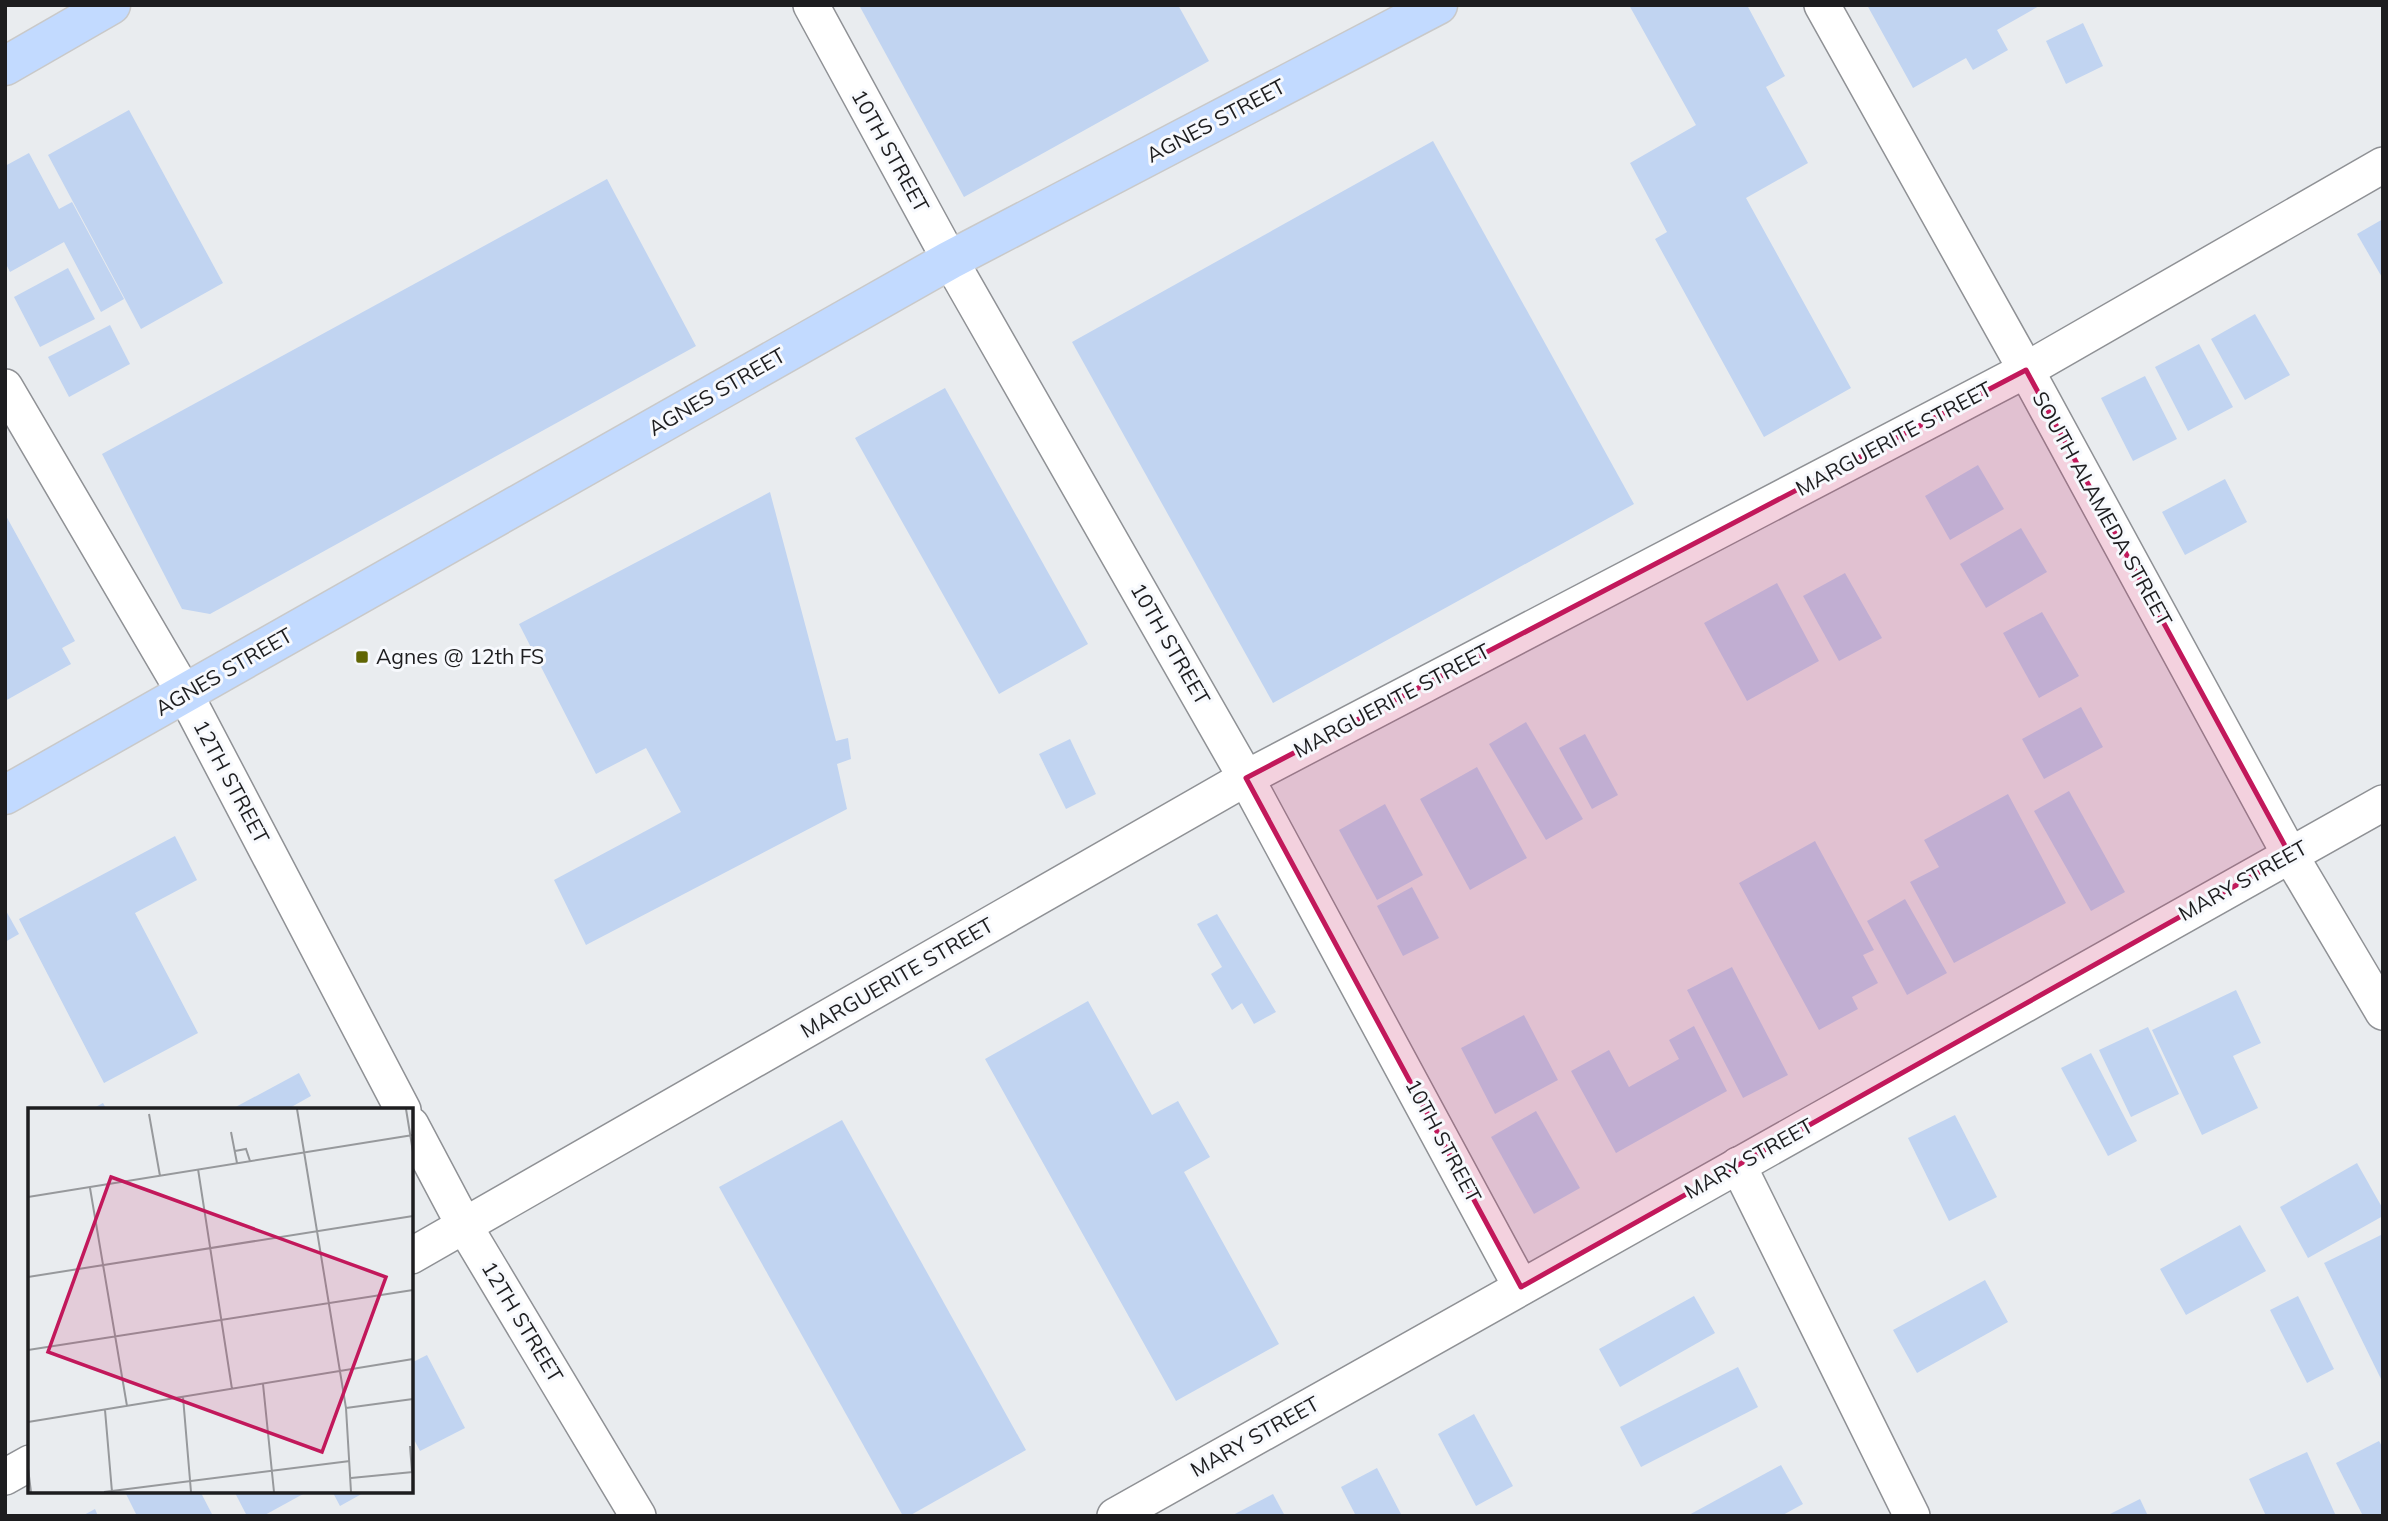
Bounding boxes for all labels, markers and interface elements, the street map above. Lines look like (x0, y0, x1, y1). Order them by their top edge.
street label: AGNES STREET (1141, 72, 1290, 168)
street label: 10TH STREET (846, 84, 935, 217)
street label: AGNES STREET (643, 341, 790, 441)
street label: MARGUERITE STREET (1791, 375, 1996, 501)
street label: SOUTH ALAMEDA STREET (2027, 387, 2179, 631)
street label: 10TH STREET (1125, 578, 1216, 709)
street label: AGNES STREET (150, 621, 297, 721)
street label: MARGUERITE STREET (1289, 637, 1494, 763)
place label: Agnes @ 12th FS (376, 643, 544, 669)
marker: Agnes @ 12th FS (354, 649, 370, 665)
street label: 12TH STREET (188, 715, 276, 848)
street label: MARY STREET (2174, 834, 2312, 926)
street label: MARGUERITE STREET (795, 911, 998, 1043)
street label: 10TH STREET (1400, 1074, 1488, 1207)
inset map (28, 1108, 413, 1493)
street label: MARY STREET (1680, 1112, 1818, 1204)
street label: 12TH STREET (477, 1256, 569, 1387)
street label: MARY STREET (1186, 1390, 1324, 1482)

